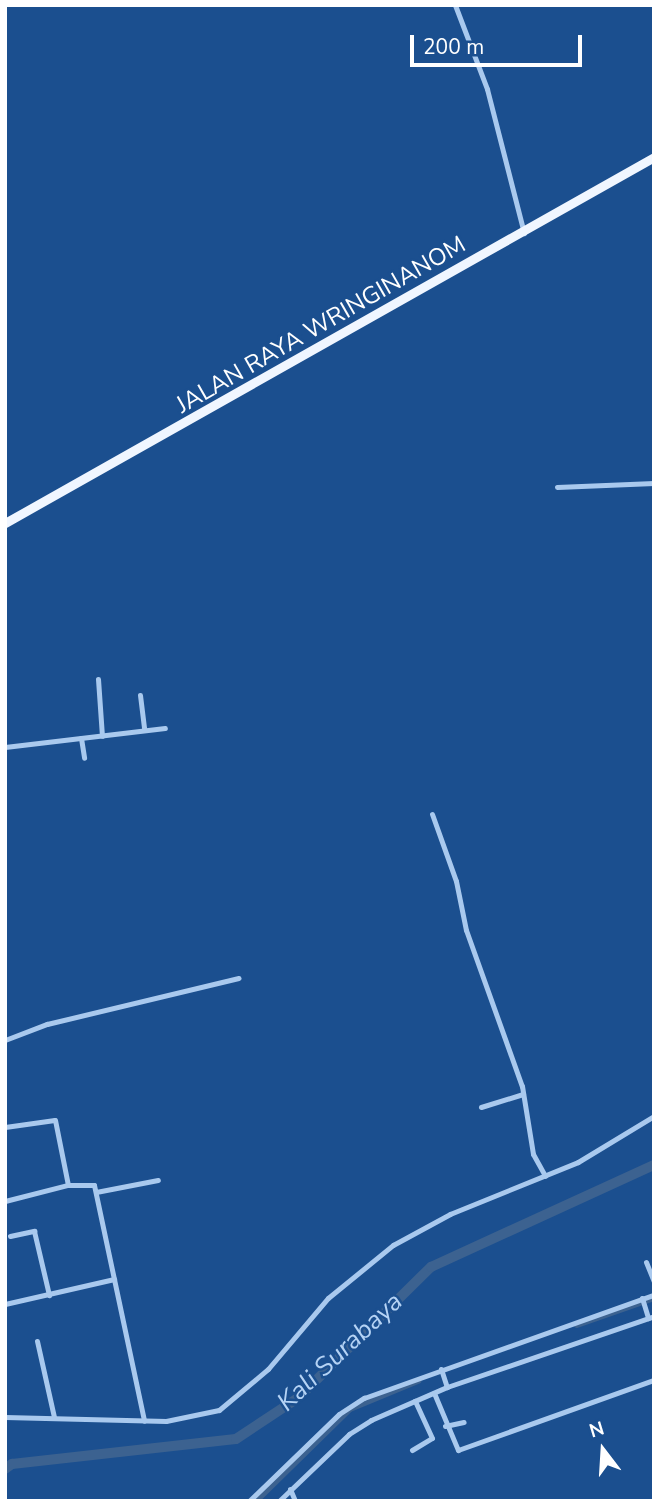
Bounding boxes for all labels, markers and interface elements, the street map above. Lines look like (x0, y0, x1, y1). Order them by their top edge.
scale bar (414, 21, 586, 65)
text: 200 m (423, 33, 484, 61)
street label: JALAN RAYA WRINGINANOM (171, 230, 471, 420)
water label: Kali Surabaya (271, 1286, 409, 1418)
north arrow (568, 1415, 638, 1485)
text: N (586, 1415, 607, 1444)

